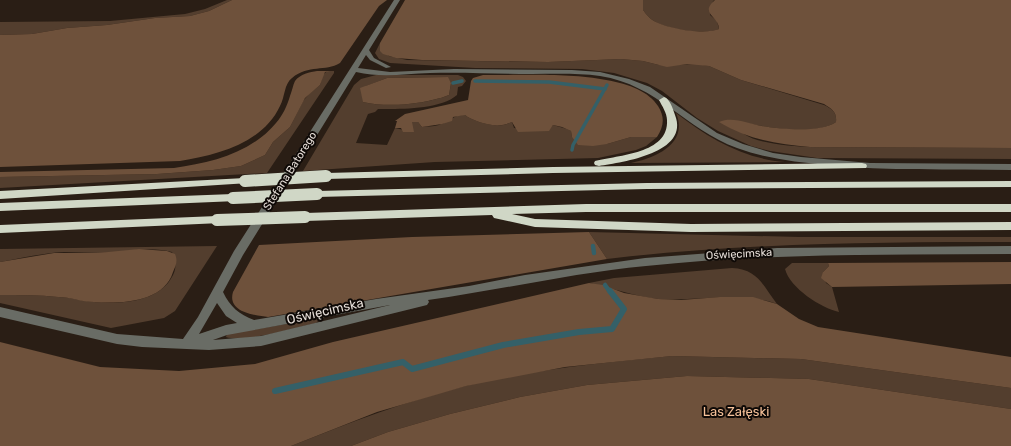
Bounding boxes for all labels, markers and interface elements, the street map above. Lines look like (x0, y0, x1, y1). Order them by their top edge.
street label: Stefana Batorego (261, 129, 319, 213)
street label: Oświęcimska (706, 246, 772, 262)
street label: Oświęcimska (285, 295, 365, 327)
park label: Las Załęski (703, 404, 769, 419)

